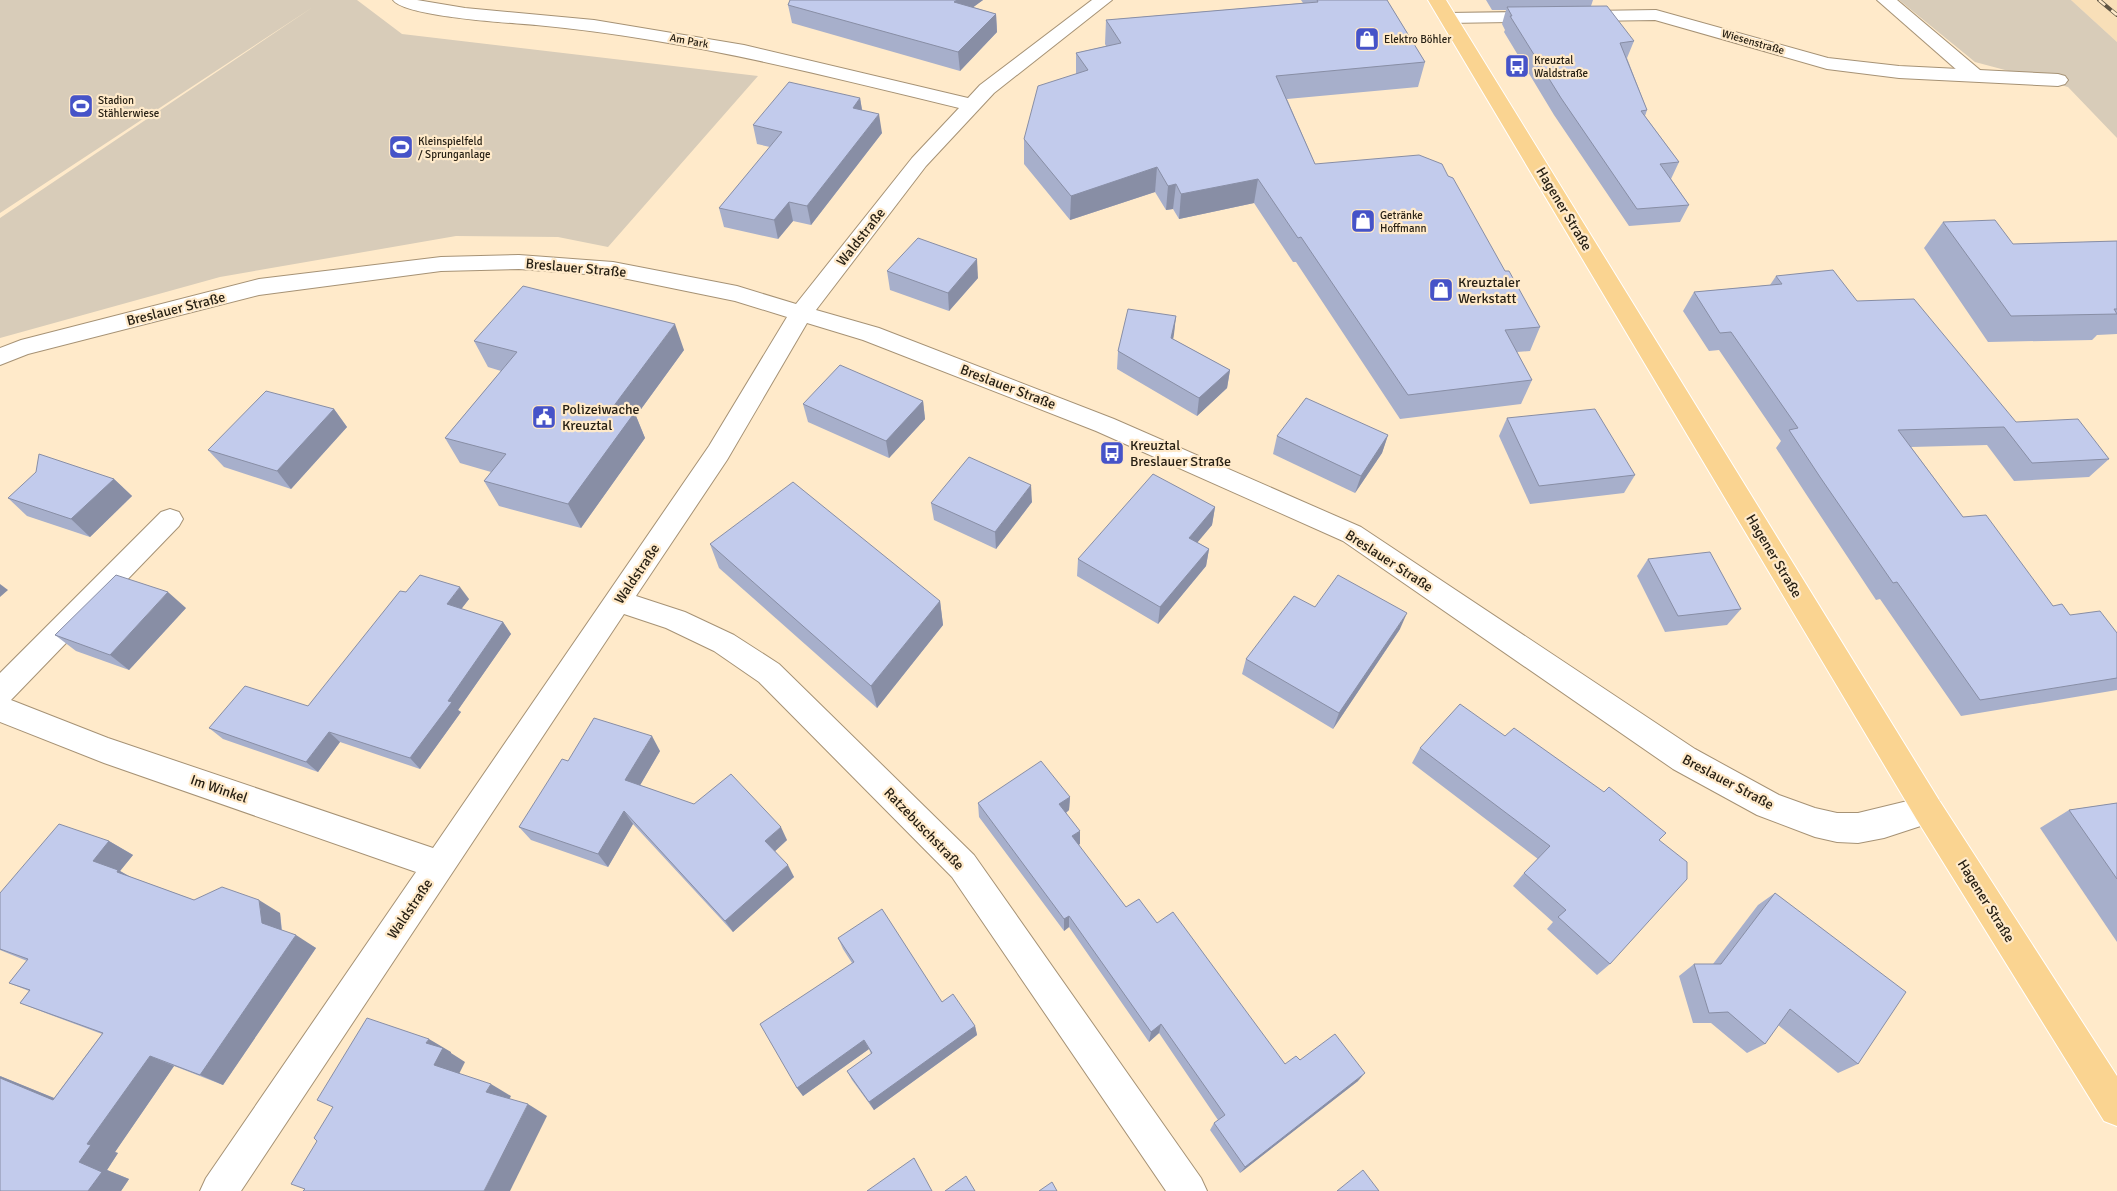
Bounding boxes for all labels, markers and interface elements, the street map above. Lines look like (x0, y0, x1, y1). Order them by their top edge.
shop icon: Elektro Böhler (1354, 26, 1380, 52)
street label: Wiesenstraße (1720, 27, 1786, 57)
street label: Am Park (669, 31, 710, 51)
place label: Elektro Böhler (1384, 33, 1451, 46)
bus stop icon: Kreuztal Waldstraße (1504, 53, 1530, 79)
place label: Kreuztal Waldstraße (1534, 54, 1588, 80)
sports icon: Stadion Stählerwiese (68, 93, 94, 119)
place label: Stadion Stählerwiese (98, 94, 159, 120)
sports icon: Kleinspielfeld / Sprunganlage (388, 134, 414, 160)
place label: Kleinspielfeld / Sprunganlage (418, 135, 491, 161)
street label: Hagener Straße (1532, 164, 1596, 254)
street label: Waldstraße (833, 205, 889, 269)
shop icon: Getränke Hoffmann (1350, 208, 1376, 234)
place label: Getränke Hoffmann (1380, 209, 1426, 235)
street label: Breslauer Straße (525, 255, 627, 281)
place label: Kreuztaler Werkstatt (1458, 274, 1521, 307)
shop icon: Kreuztaler Werkstatt (1428, 277, 1454, 303)
street label: Breslauer Straße (125, 289, 227, 329)
street label: Breslauer Straße (958, 361, 1058, 413)
place label: Polizeiwache Kreuztal (562, 401, 640, 434)
public building icon: Polizeiwache Kreuztal (531, 404, 557, 430)
place label: Kreuztal Breslauer Straße (1130, 437, 1231, 470)
bus stop icon: Kreuztal Breslauer Straße (1099, 440, 1125, 466)
street label: Hagener Straße (1742, 511, 1806, 601)
street label: Breslauer Straße (1342, 526, 1436, 596)
street label: Waldstraße (611, 541, 663, 607)
street label: Breslauer Straße (1679, 751, 1777, 813)
street label: Im Winkel (188, 771, 250, 807)
street label: Ratzebuschstraße (880, 784, 968, 874)
street label: Hagener Straße (1954, 856, 2018, 946)
street label: Waldstraße (384, 876, 436, 942)

